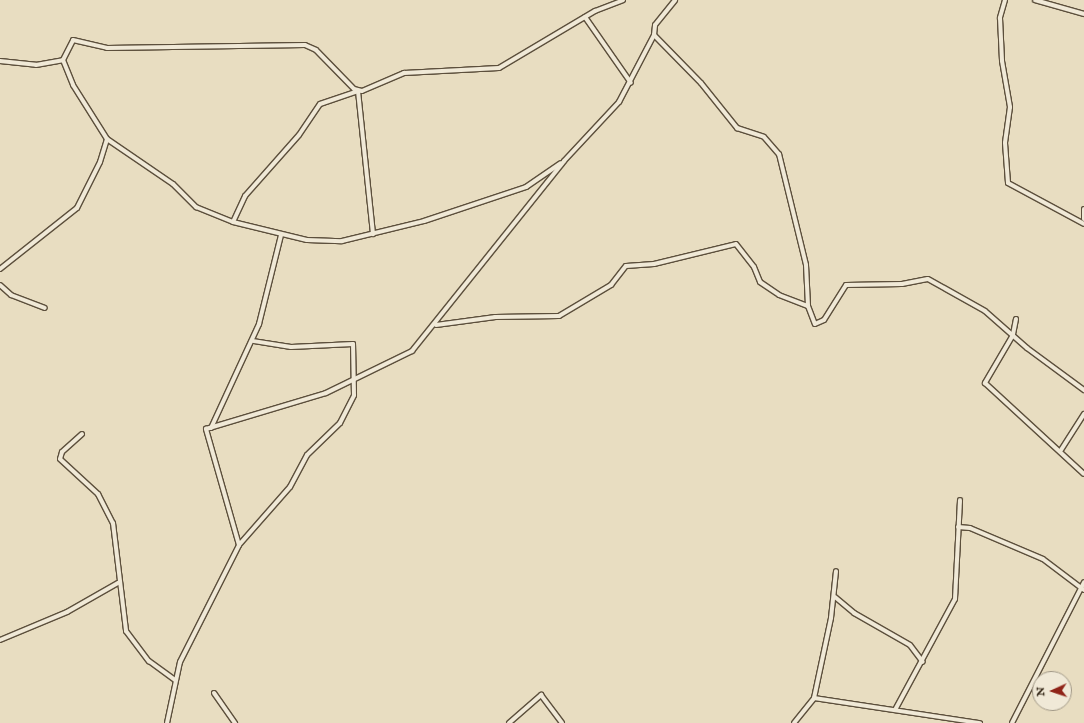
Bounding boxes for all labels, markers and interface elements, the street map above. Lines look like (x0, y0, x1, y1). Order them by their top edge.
north arrow (1032, 671, 1072, 711)
text: N (1034, 686, 1048, 697)

